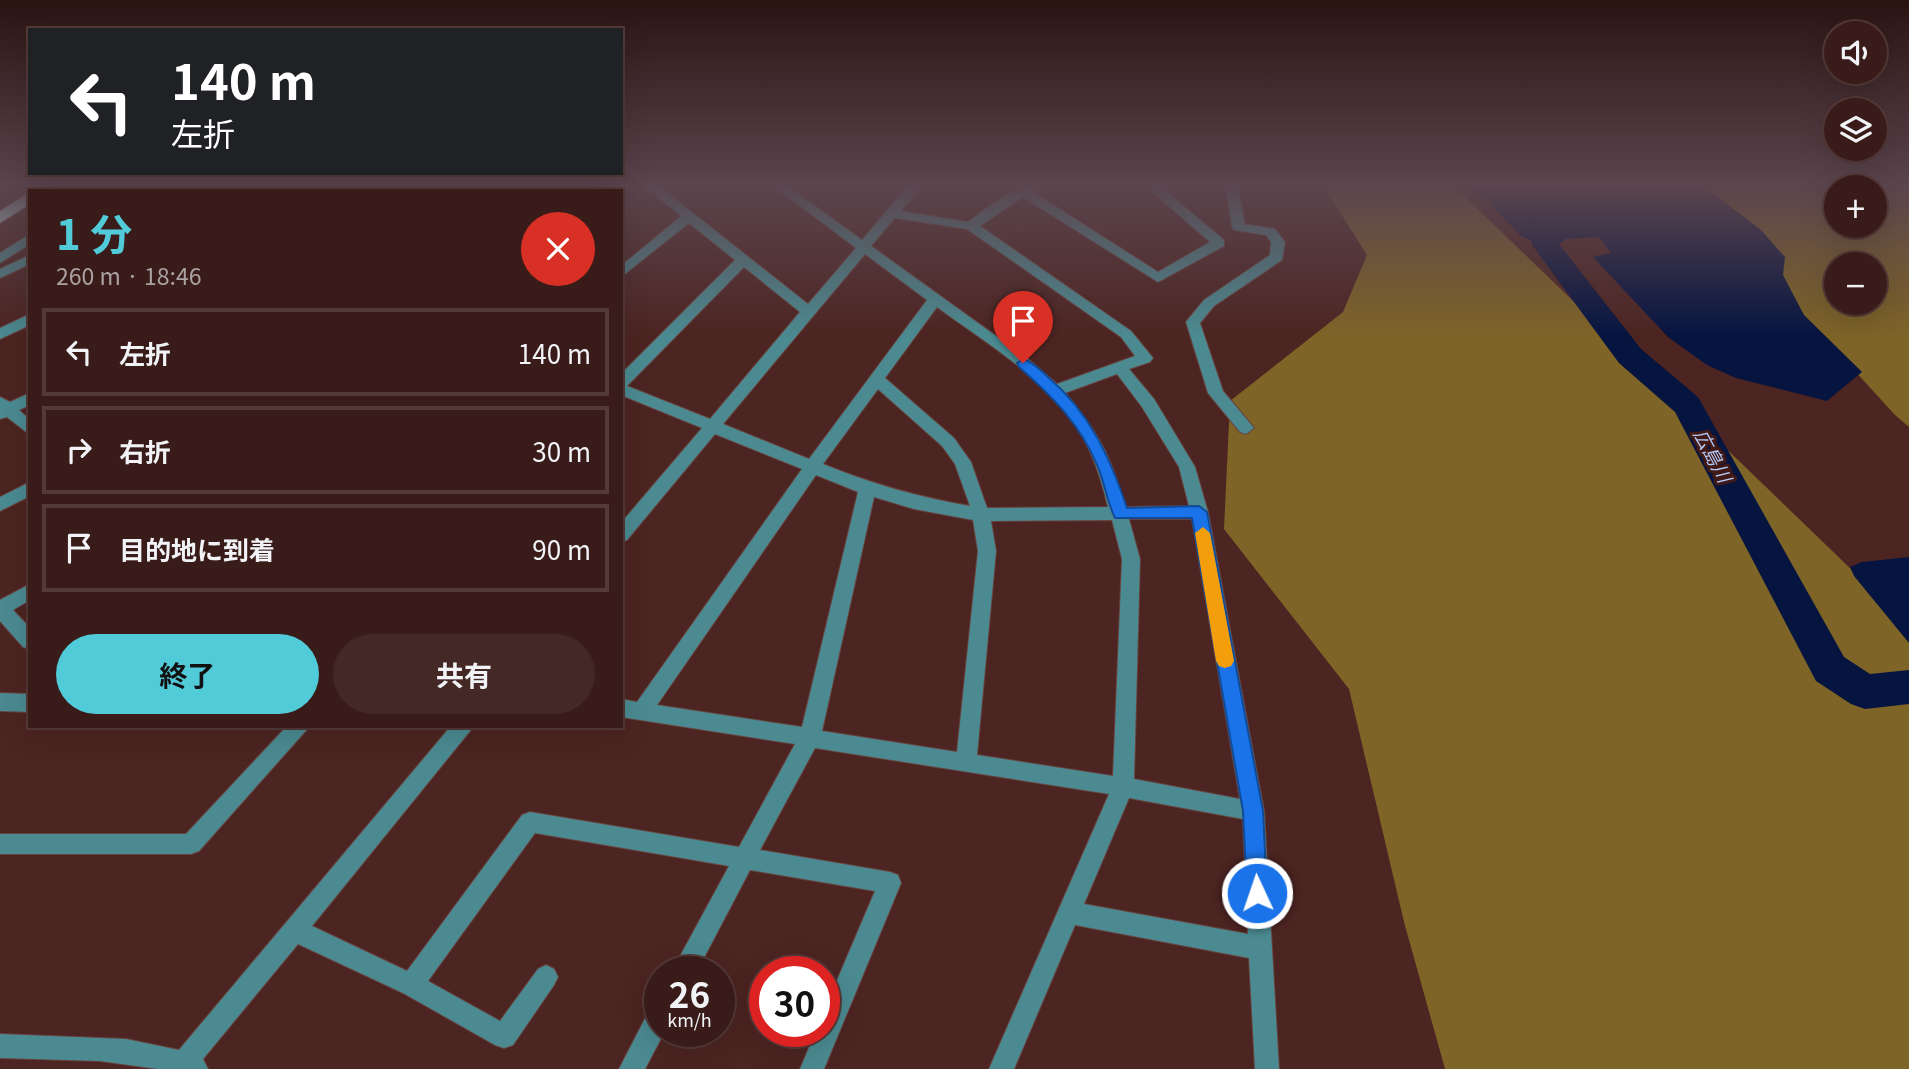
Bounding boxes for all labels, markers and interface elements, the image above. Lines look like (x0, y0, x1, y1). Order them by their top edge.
map controls (1824, 21, 1887, 315)
button: sound (1824, 21, 1887, 84)
text: 140 m (171, 43, 316, 114)
icon: left (56, 56, 147, 147)
button: layers (1824, 98, 1887, 161)
text: 左折 (171, 109, 235, 155)
button: + (1824, 175, 1887, 238)
text: 1 分 (56, 201, 132, 262)
button: close (521, 212, 595, 286)
button: − (1824, 252, 1887, 315)
text: 260 m · 18:46 (56, 258, 201, 292)
pin (993, 291, 1053, 363)
icon: arrive (1004, 302, 1042, 340)
icon: left (60, 333, 98, 371)
text: 左折 (119, 334, 171, 371)
text: 140 m (518, 334, 591, 371)
water label: 広島川 (1689, 423, 1740, 488)
icon: right (60, 431, 98, 469)
text: 右折 (119, 432, 171, 469)
text: 30 m (532, 432, 591, 469)
icon: arrive (60, 529, 98, 567)
text: 目的地に到着 (119, 530, 275, 567)
text: 90 m (532, 530, 591, 567)
button: 終了 (56, 634, 319, 714)
button: 共有 (333, 634, 595, 714)
position arrow (1220, 856, 1294, 930)
speed limit sign: 30 (749, 956, 840, 1047)
text: 26 (669, 967, 710, 1018)
text: km/h (667, 1006, 712, 1032)

